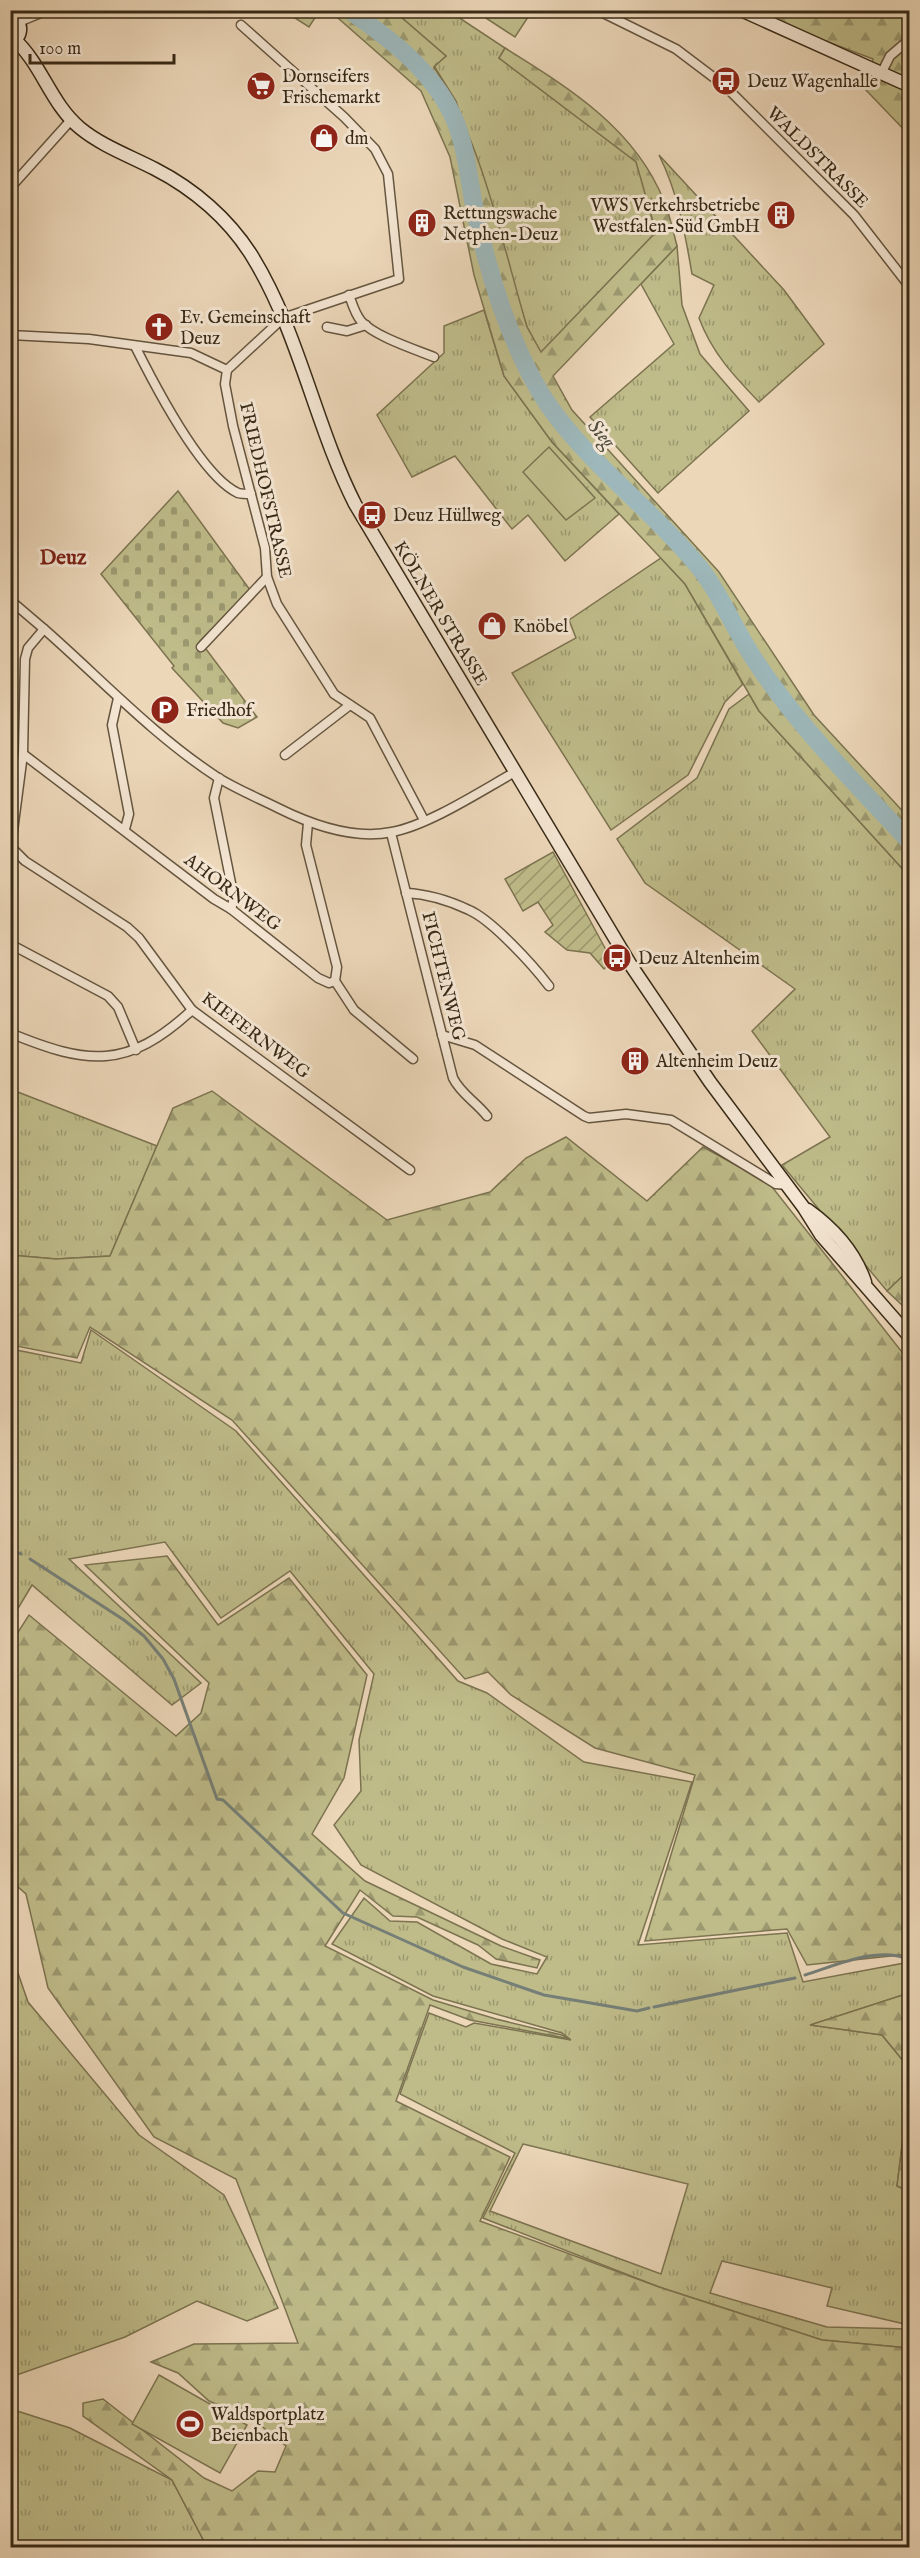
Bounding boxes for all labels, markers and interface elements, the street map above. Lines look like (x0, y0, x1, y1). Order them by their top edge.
scale bar (30, 27, 174, 65)
text: 100 m (39, 38, 81, 61)
bus stop icon: Deuz Wagenhalle (710, 65, 742, 97)
place label: Dornseifers Frischemarkt (282, 66, 381, 110)
supermarket icon: Dornseifers Frischemarkt (245, 70, 277, 102)
place label: Deuz Wagenhalle (747, 71, 878, 94)
street label: WALDSTRASSE (761, 102, 873, 214)
shop icon: dm (308, 122, 340, 154)
place label: dm (345, 128, 369, 151)
place label: VWS Verkehrsbetriebe Westfalen-Süd GmbH (589, 195, 760, 239)
building icon: VWS Verkehrsbetriebe Westfalen-Süd GmbH (765, 199, 797, 231)
place label: Rettungswache Netphen-Deuz (443, 203, 558, 247)
building icon: Rettungswache Netphen-Deuz (406, 207, 438, 239)
place label: Ev. Gemeinschaft Deuz (180, 307, 311, 351)
church icon: Ev. Gemeinschaft Deuz (143, 311, 175, 343)
street label: FRIEDHOFSTRASSE (233, 400, 296, 581)
water label: Sieg (581, 414, 621, 455)
bus stop icon: Deuz Hüllweg (356, 499, 388, 531)
place label: Deuz Hüllweg (393, 505, 501, 528)
street label: KÖLNER STRASSE (387, 537, 493, 690)
district label: Deuz (39, 545, 87, 572)
shop icon: Knöbel (476, 610, 508, 642)
place label: Knöbel (513, 616, 568, 639)
parking icon: Friedhof (149, 694, 181, 726)
place label: Friedhof (186, 700, 256, 723)
street label: AHORNWEG (178, 849, 286, 937)
street label: FICHTENWEG (415, 909, 470, 1044)
bus stop icon: Deuz Altenheim (601, 942, 633, 974)
place label: Deuz Altenheim (638, 948, 760, 971)
street label: KIEFERNWEG (196, 988, 315, 1085)
building icon: Altenheim Deuz (619, 1045, 651, 1077)
place label: Altenheim Deuz (655, 1051, 778, 1074)
place label: Waldsportplatz Beienbach (211, 2404, 325, 2448)
sports icon: Waldsportplatz Beienbach (174, 2408, 206, 2440)

